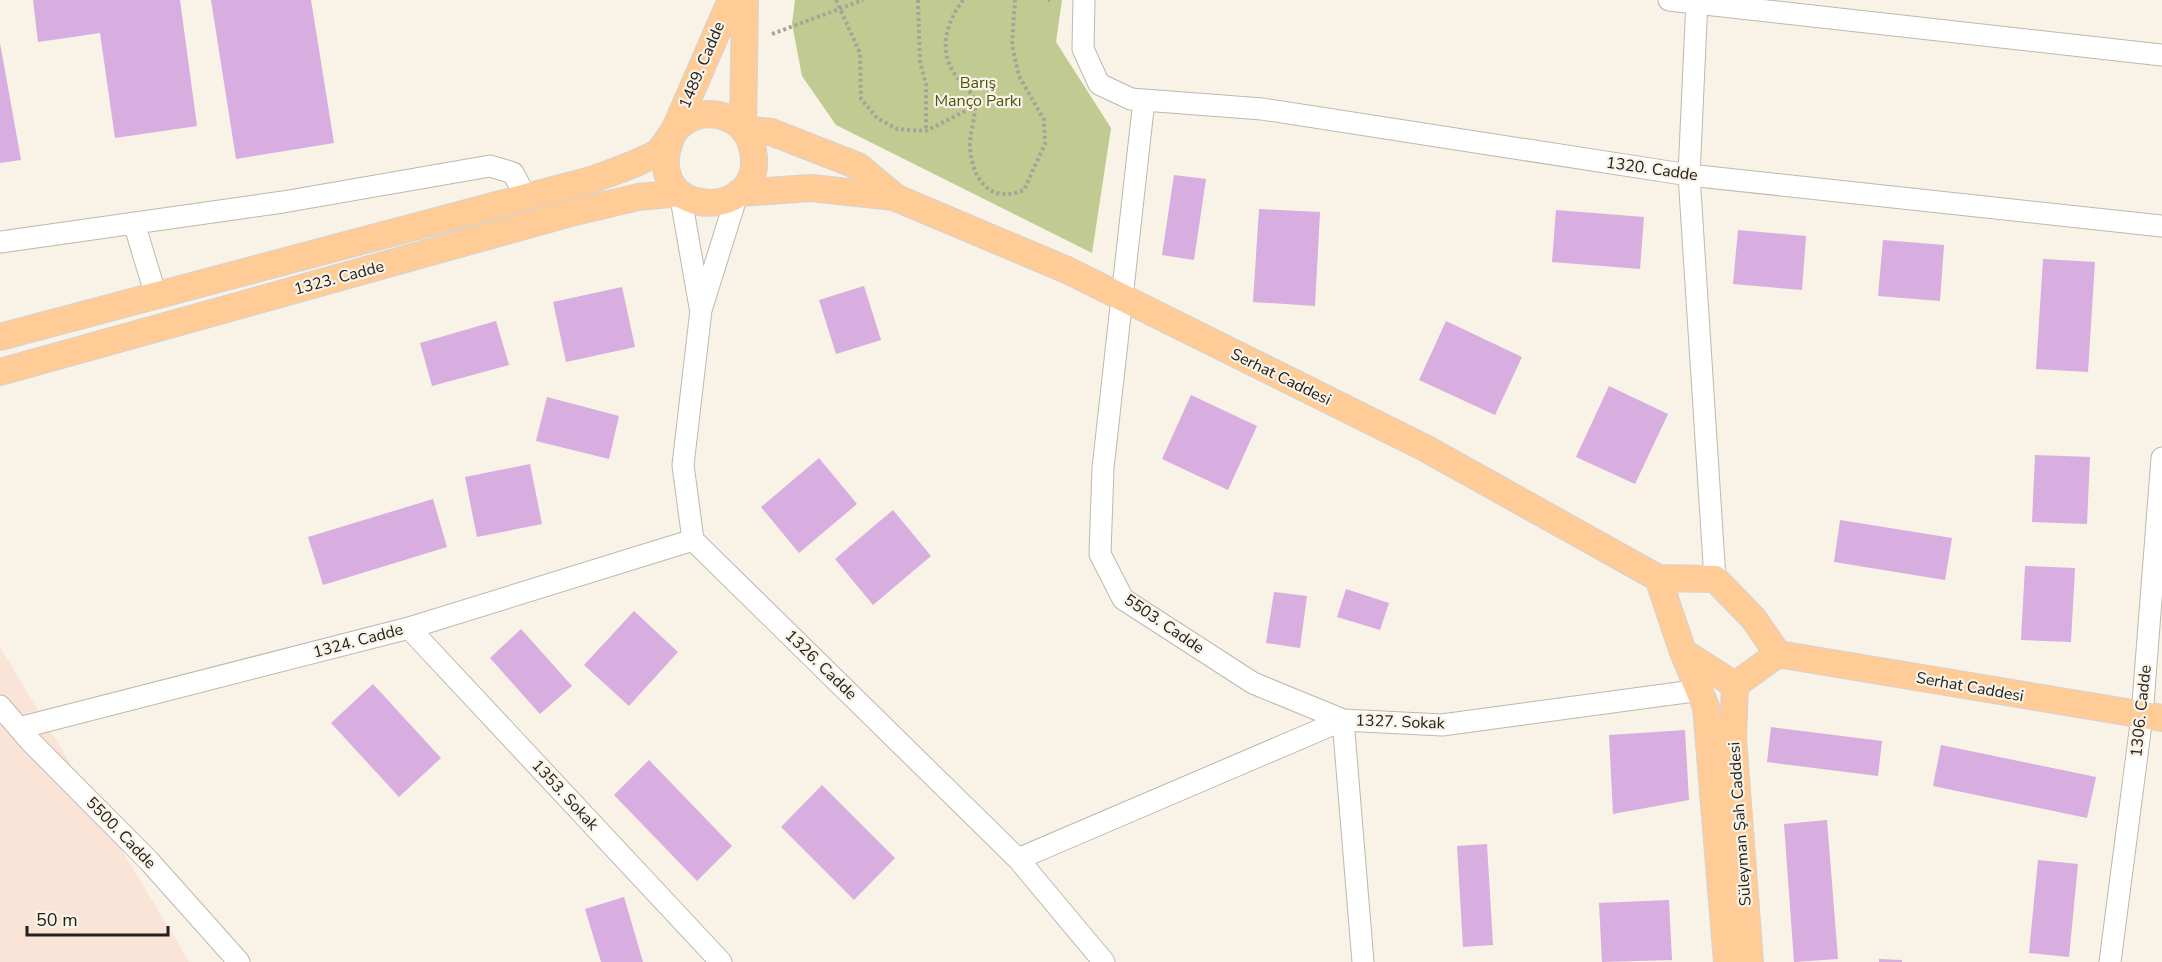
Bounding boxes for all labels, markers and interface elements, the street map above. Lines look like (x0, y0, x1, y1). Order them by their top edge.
street label: 1489. Cadde (674, 18, 730, 112)
park label: Barış Manço Parkı (934, 72, 1022, 112)
street label: 1320. Cadde (1605, 152, 1699, 186)
street label: 1323. Cadde (292, 255, 386, 301)
street label: Serhat Caddesi (1227, 343, 1335, 411)
street label: 5503. Cadde (1120, 589, 1208, 659)
street label: 1324. Cadde (311, 618, 405, 664)
street label: 1326. Cadde (780, 625, 862, 705)
street label: 1306. Cadde (2125, 664, 2157, 758)
street label: Serhat Caddesi (1914, 667, 2026, 707)
street label: 1327. Sokak (1355, 709, 1446, 735)
street label: Süleyman Şah Caddesi (1723, 741, 1757, 907)
street label: 1353. Sokak (527, 755, 604, 836)
street label: 5500. Cadde (81, 792, 161, 874)
scale bar (27, 899, 168, 937)
text: 50 m (36, 908, 78, 932)

